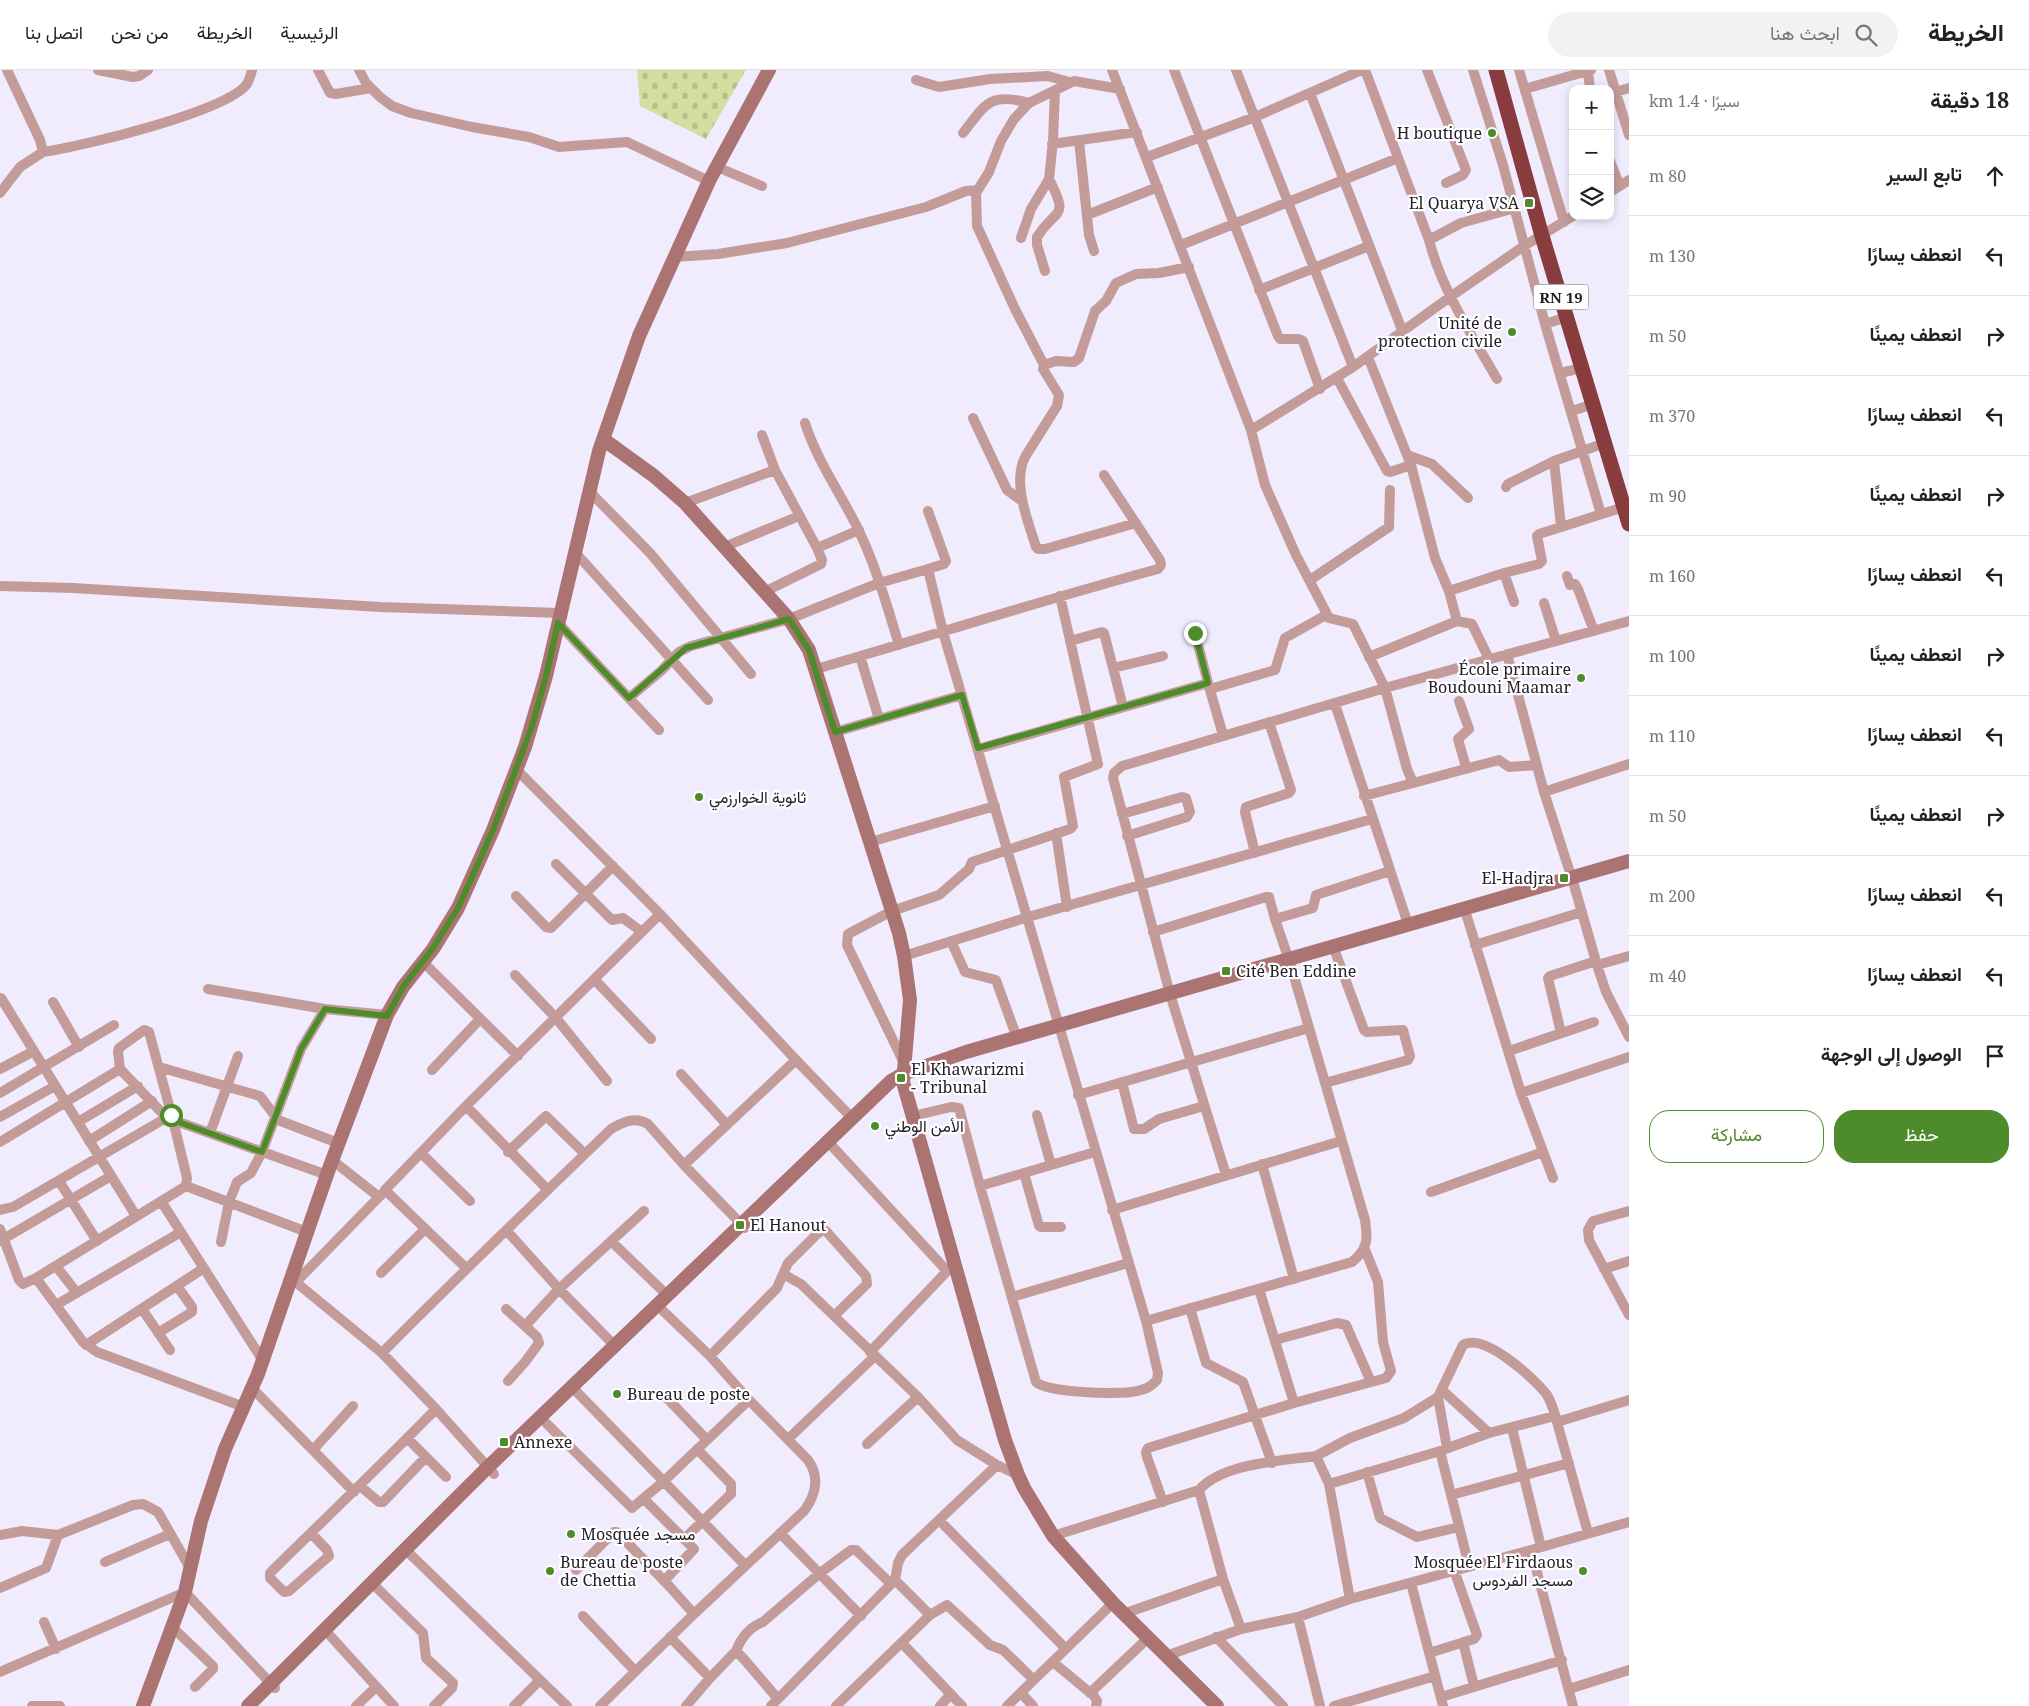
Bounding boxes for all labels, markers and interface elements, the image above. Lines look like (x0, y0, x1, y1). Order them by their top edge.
search box (1548, 12, 1898, 57)
text: الخريطة (1928, 15, 2004, 48)
text: اتصل بنا (25, 20, 83, 44)
text: من نحن (111, 20, 169, 44)
text: الخريطة (197, 20, 252, 44)
text: الرئيسية (280, 20, 339, 44)
text: ابحث هنا (1770, 20, 1840, 46)
icon: search (1852, 21, 1880, 49)
map controls (1569, 85, 1614, 220)
button: + (1569, 85, 1614, 130)
text: 18 دقيقة (1930, 86, 2009, 114)
text: سيرًا · 1.4 km (1649, 90, 1740, 112)
place label: H boutique (1397, 122, 1482, 144)
marker: H boutique (1486, 127, 1498, 139)
button: − (1569, 130, 1614, 175)
text: تابع السير (1886, 161, 1962, 187)
icon: ahead (1981, 162, 2009, 190)
text: 80 m (1649, 165, 1686, 187)
button: layers (1569, 175, 1614, 220)
place label: El Quarya VSA (1409, 192, 1520, 214)
marker: El Quarya VSA (1523, 197, 1535, 209)
text: انعطف يسارًا (1867, 241, 1962, 267)
icon: left (1981, 242, 2009, 270)
text: 130 m (1649, 245, 1695, 267)
road number: RN 19 (1534, 284, 1588, 310)
place label: Unité de protection civile (1378, 312, 1502, 352)
text: انعطف يمينًا (1869, 321, 1962, 347)
icon: right (1981, 322, 2009, 350)
text: 50 m (1649, 325, 1686, 347)
marker: Unité de protection civile (1506, 326, 1518, 338)
text: انعطف يسارًا (1867, 401, 1962, 427)
icon: left (1981, 402, 2009, 430)
text: 370 m (1649, 405, 1695, 427)
text: انعطف يمينًا (1869, 481, 1962, 507)
icon: right (1981, 482, 2009, 510)
text: 90 m (1649, 485, 1686, 507)
text: انعطف يسارًا (1867, 561, 1962, 587)
icon: left (1981, 562, 2009, 590)
text: 160 m (1649, 565, 1695, 587)
route end (1184, 622, 1207, 645)
text: انعطف يمينًا (1869, 641, 1962, 667)
icon: right (1981, 642, 2009, 670)
text: 100 m (1649, 645, 1695, 667)
place label: École primaire Boudouni Maamar (1428, 658, 1571, 698)
marker: École primaire Boudouni Maamar (1575, 672, 1587, 684)
text: انعطف يسارًا (1867, 721, 1962, 747)
icon: left (1981, 722, 2009, 750)
text: 110 m (1649, 725, 1695, 747)
place label: ثانوية الخوارزمي (709, 786, 806, 811)
marker: ثانوية الخوارزمي (693, 791, 705, 803)
text: انعطف يمينًا (1869, 801, 1962, 827)
icon: right (1981, 802, 2009, 830)
text: 50 m (1649, 805, 1686, 827)
place label: El-Hadjra (1482, 867, 1554, 889)
marker: El-Hadjra (1558, 872, 1570, 884)
text: انعطف يسارًا (1867, 881, 1962, 907)
icon: left (1981, 882, 2009, 910)
text: 200 m (1649, 885, 1695, 907)
place label: Cité Ben Eddine (1236, 960, 1356, 982)
text: انعطف يسارًا (1867, 961, 1962, 987)
icon: left (1981, 962, 2009, 990)
marker: Cité Ben Eddine (1220, 965, 1232, 977)
text: 40 m (1649, 965, 1686, 987)
text: الوصول إلى الوجهة (1821, 1041, 1962, 1067)
icon: arrive (1981, 1042, 2009, 1070)
place label: El Khawarizmi - Tribunal (911, 1058, 1024, 1098)
marker: El Khawarizmi - Tribunal (895, 1072, 907, 1084)
route start (160, 1104, 183, 1127)
button: مشاركة (1649, 1110, 1824, 1163)
button: حفظ (1834, 1110, 2009, 1163)
place label: الأمن الوطني (885, 1115, 964, 1140)
marker: الأمن الوطني (869, 1120, 881, 1132)
place label: El Hanout (750, 1214, 826, 1236)
marker: El Hanout (734, 1219, 746, 1231)
place label: Bureau de poste (627, 1383, 750, 1405)
marker: Bureau de poste (611, 1388, 623, 1400)
place label: Annexe (514, 1431, 572, 1453)
marker: Annexe (498, 1436, 510, 1448)
place label: Mosquée مسجد (581, 1523, 695, 1545)
marker: Mosquée مسجد (565, 1528, 577, 1540)
place label: Bureau de poste de Chettia (560, 1551, 683, 1591)
place label: Mosquée El Firdaous مسجد الفردوس (1414, 1551, 1573, 1591)
marker: Bureau de poste de Chettia (544, 1565, 556, 1577)
marker: Mosquée El Firdaous مسجد الفردوس (1577, 1565, 1589, 1577)

